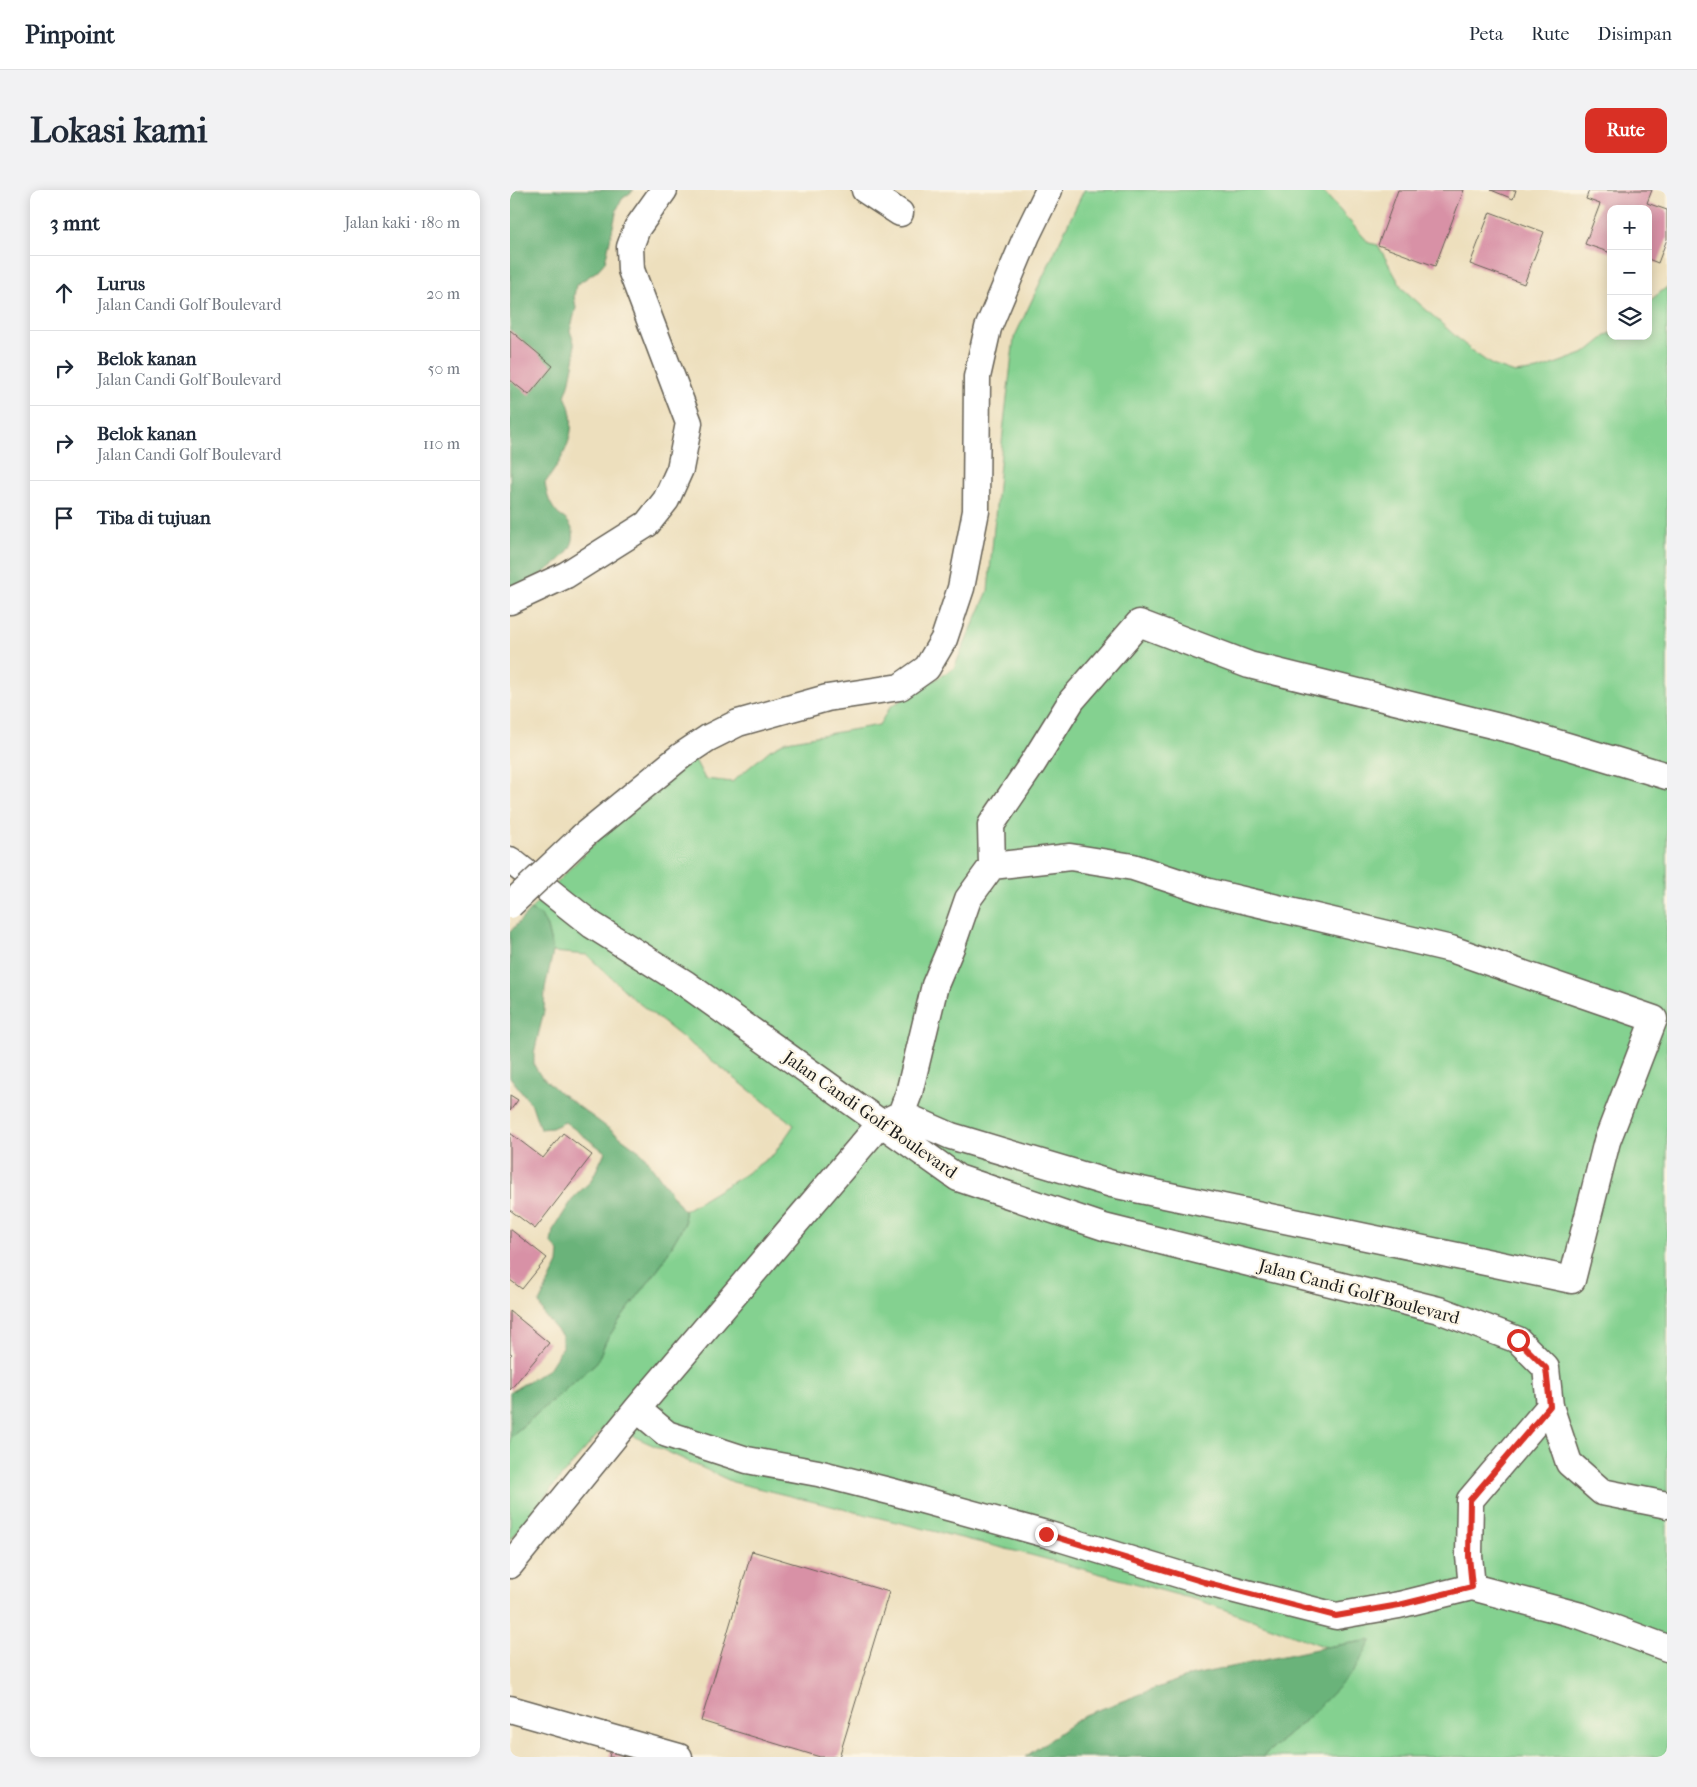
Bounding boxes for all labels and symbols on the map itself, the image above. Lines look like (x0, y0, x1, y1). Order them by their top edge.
street label: Jalan Candi Golf Boulevard (777, 1046, 961, 1183)
street label: Jalan Candi Golf Boulevard (1254, 1254, 1462, 1329)
route start (1507, 1329, 1530, 1352)
route end (1035, 1523, 1058, 1546)

